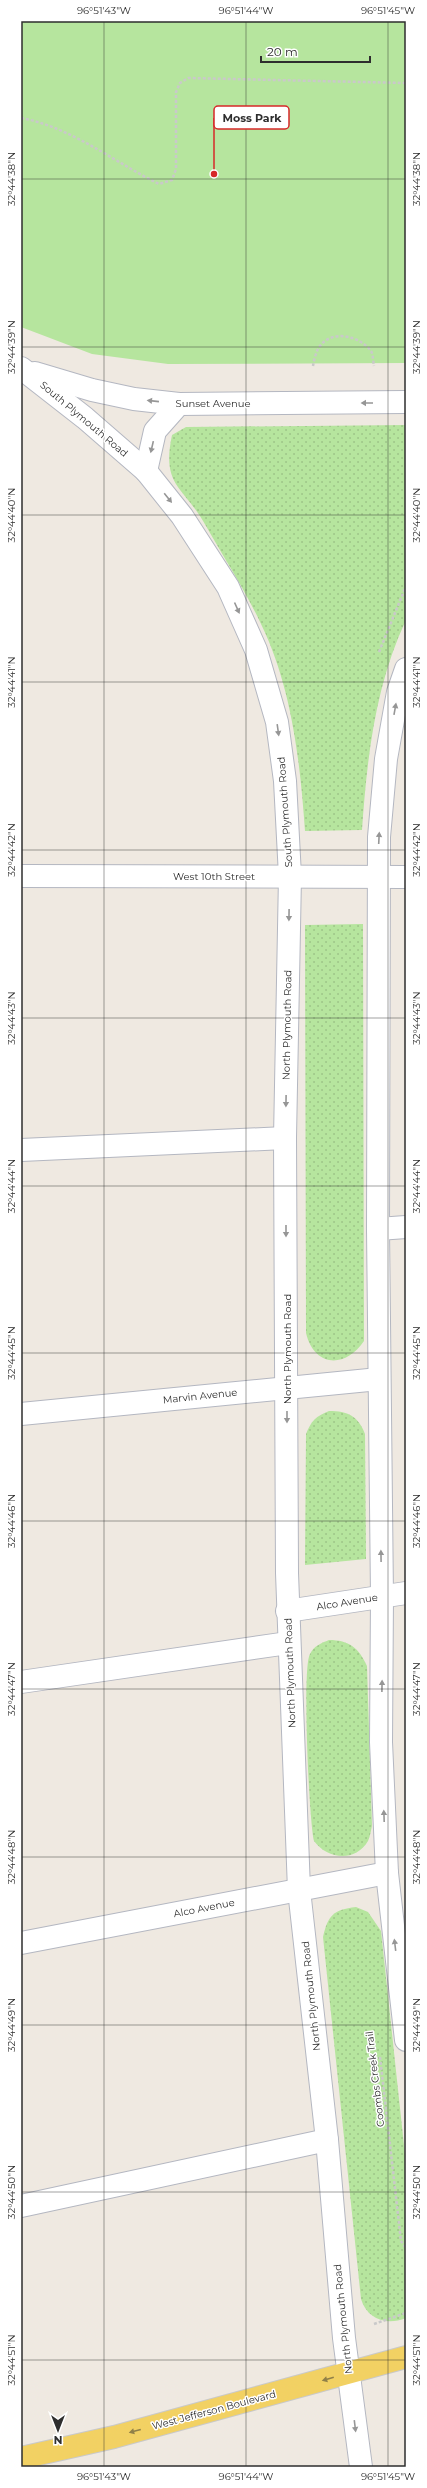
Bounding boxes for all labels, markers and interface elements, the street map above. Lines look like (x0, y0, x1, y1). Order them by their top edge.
text: 96°51'43"W (77, 4, 131, 17)
text: 96°51'44"W (219, 4, 273, 17)
text: 96°51'45"W (361, 4, 415, 17)
scale bar (261, 38, 370, 64)
text: 20 m (267, 44, 298, 59)
callout: Moss Park (214, 106, 289, 129)
text: Moss Park (222, 111, 282, 125)
text: 32°44'38"N (5, 152, 18, 206)
text: 32°44'38"N (410, 152, 423, 206)
text: 32°44'39"N (5, 320, 18, 374)
text: 32°44'39"N (410, 320, 423, 374)
street label: South Plymouth Road (37, 378, 131, 460)
street label: Sunset Avenue (176, 397, 250, 410)
one-way arrow (147, 398, 159, 404)
one-way arrow (360, 400, 373, 406)
one-way arrow (148, 441, 154, 453)
text: 32°44'40"N (5, 488, 18, 542)
text: 32°44'40"N (410, 488, 423, 542)
one-way arrow (163, 492, 172, 503)
one-way arrow (234, 602, 240, 613)
text: 32°44'41"N (5, 656, 18, 708)
text: 32°44'41"N (410, 656, 423, 708)
one-way arrow (392, 703, 398, 715)
one-way arrow (275, 724, 281, 736)
street label: South Plymouth Road (275, 756, 295, 868)
text: 32°44'42"N (5, 823, 18, 877)
text: 32°44'42"N (410, 823, 423, 877)
one-way arrow (376, 831, 382, 844)
street label: West 10th Street (173, 870, 255, 883)
one-way arrow (286, 909, 292, 922)
street label: North Plymouth Road (280, 970, 294, 1080)
text: 32°44'43"N (5, 991, 18, 1045)
text: 32°44'43"N (410, 991, 423, 1045)
one-way arrow (283, 1095, 289, 1108)
text: 32°44'44"N (5, 1159, 18, 1213)
text: 32°44'44"N (410, 1159, 423, 1213)
one-way arrow (283, 1225, 289, 1238)
street label: North Plymouth Road (281, 1294, 294, 1404)
text: 32°44'45"N (5, 1326, 18, 1380)
text: 32°44'45"N (410, 1326, 423, 1380)
street label: Marvin Avenue (162, 1386, 238, 1406)
one-way arrow (284, 1411, 290, 1424)
text: 32°44'46"N (5, 1494, 18, 1548)
text: 32°44'46"N (410, 1494, 423, 1548)
one-way arrow (378, 1549, 384, 1562)
street label: Alco Avenue (315, 1591, 379, 1613)
street label: North Plymouth Road (282, 1618, 298, 1728)
text: 32°44'47"N (5, 1662, 18, 1716)
text: 32°44'47"N (410, 1662, 423, 1716)
one-way arrow (378, 1680, 385, 1692)
one-way arrow (381, 1809, 387, 1822)
text: 32°44'48"N (5, 1830, 18, 1884)
text: 32°44'48"N (410, 1830, 423, 1884)
street label: Alco Avenue (172, 1896, 236, 1920)
one-way arrow (392, 1939, 398, 1951)
street label: North Plymouth Road (299, 1940, 323, 2052)
text: 32°44'49"N (5, 1998, 18, 2052)
text: 32°44'49"N (410, 1998, 423, 2052)
street label: Coombs Creek Trail (363, 2030, 387, 2128)
text: 32°44'50"N (5, 2165, 18, 2219)
text: 32°44'50"N (410, 2165, 423, 2219)
street label: North Plymouth Road (331, 2263, 355, 2375)
text: 32°44'51"N (5, 2334, 18, 2386)
text: 32°44'51"N (410, 2334, 423, 2386)
one-way arrow (322, 2376, 334, 2382)
street label: West Jefferson Boulevard (151, 2387, 277, 2433)
north arrow (38, 2410, 78, 2450)
one-way arrow (352, 2420, 358, 2432)
one-way arrow (129, 2429, 141, 2435)
text: N (54, 2433, 62, 2447)
text: 96°51'43"W (77, 2470, 131, 2483)
text: 96°51'44"W (219, 2470, 273, 2483)
text: 96°51'45"W (361, 2470, 415, 2483)

